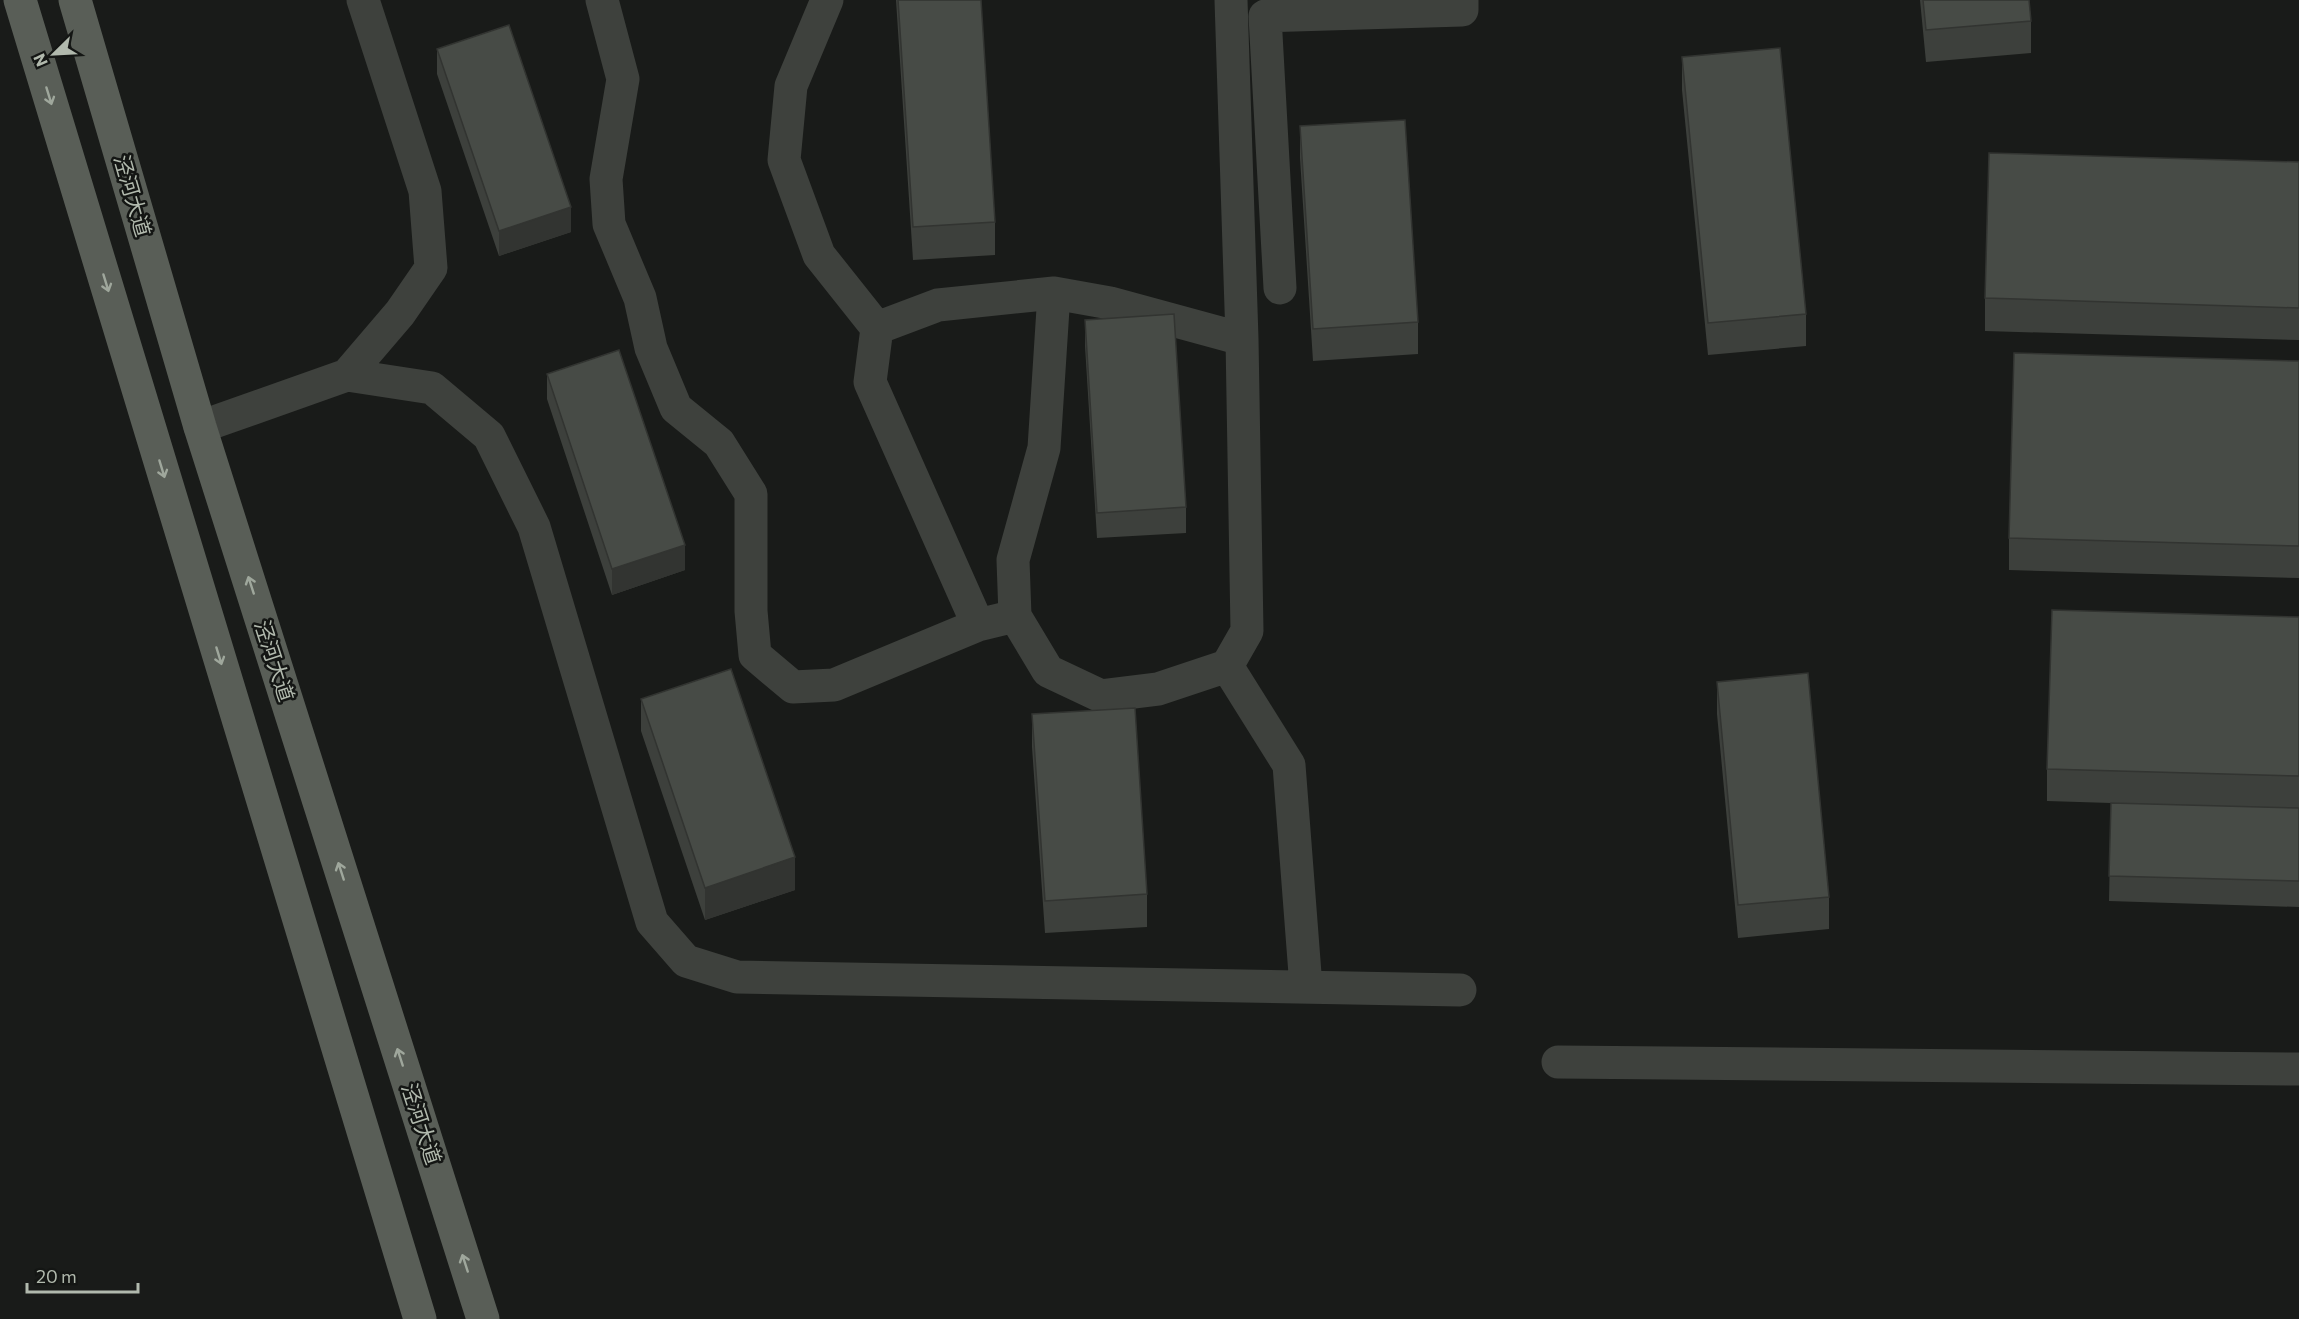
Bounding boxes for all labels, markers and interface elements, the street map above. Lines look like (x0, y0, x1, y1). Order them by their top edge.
north arrow (24, 24, 84, 84)
text: N (29, 51, 51, 70)
one-way arrow (44, 86, 55, 105)
street label: 泾河大道 (110, 152, 157, 239)
one-way arrow (101, 273, 112, 292)
one-way arrow (157, 459, 168, 478)
one-way arrow (244, 576, 255, 595)
street label: 泾河大道 (251, 617, 300, 704)
one-way arrow (214, 646, 225, 665)
one-way arrow (335, 862, 346, 881)
one-way arrow (394, 1048, 405, 1067)
street label: 泾河大道 (398, 1080, 447, 1167)
one-way arrow (459, 1254, 470, 1273)
scale bar (27, 1256, 138, 1294)
text: 20 m (36, 1265, 77, 1287)

